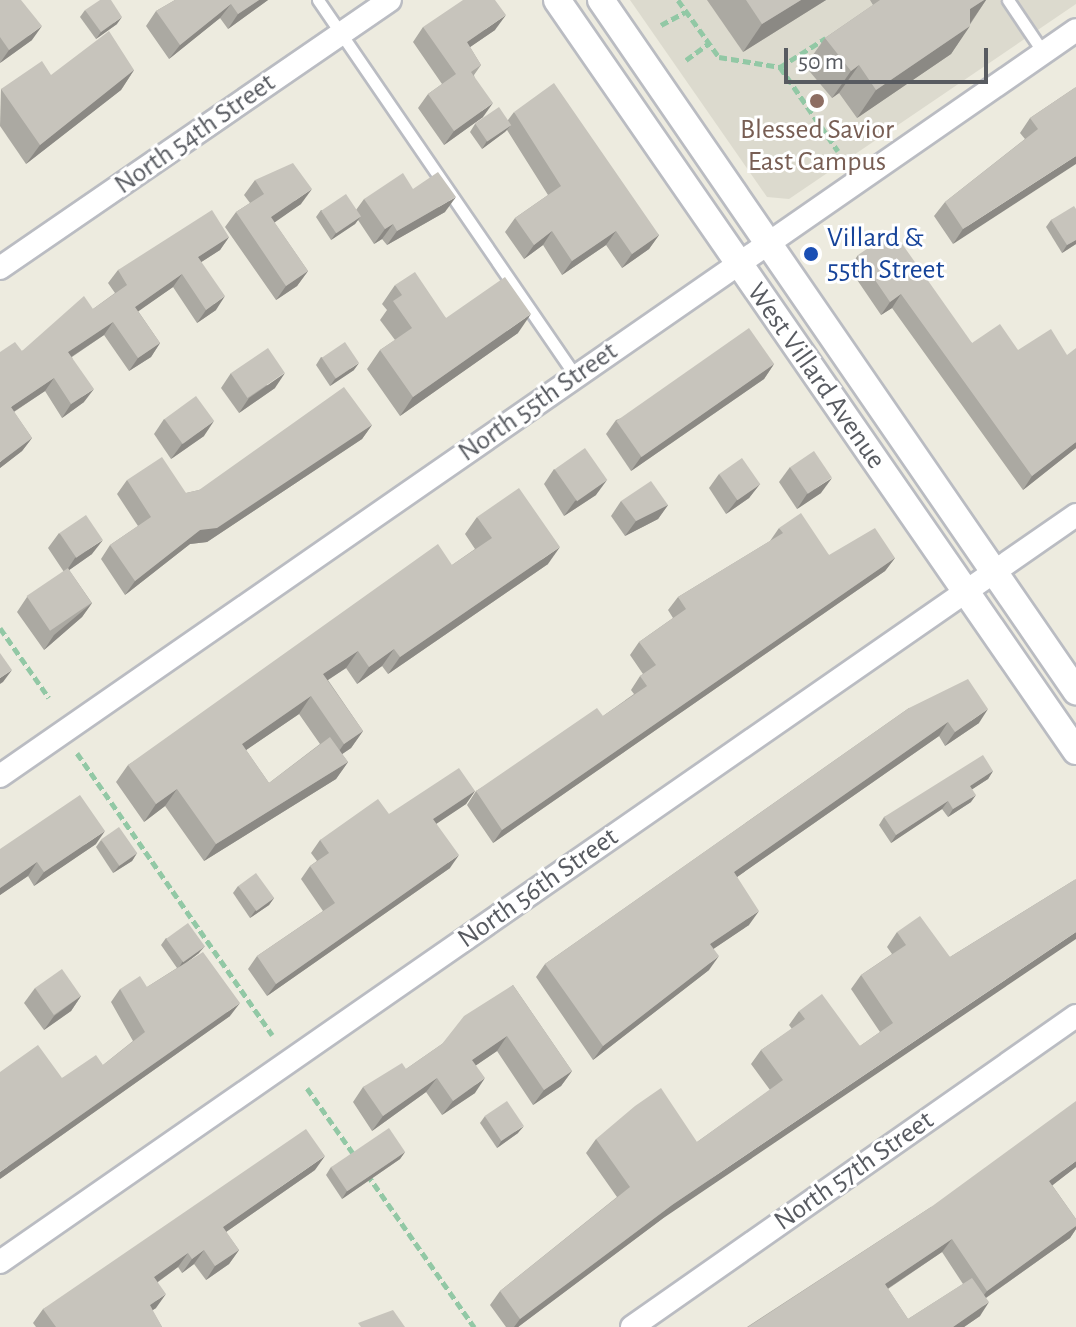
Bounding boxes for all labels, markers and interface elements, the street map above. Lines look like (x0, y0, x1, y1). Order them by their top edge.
scale bar (788, 32, 992, 82)
text: 50 m (798, 50, 844, 74)
street label: North 54th Street (108, 66, 282, 202)
marker: Blessed Savior East Campus (808, 92, 826, 110)
place label: Blessed Savior East Campus (740, 113, 894, 179)
place label: Villard & 55th Street (827, 221, 944, 287)
marker: Villard & 55th Street (802, 245, 820, 263)
street label: West Villard Avenue (739, 276, 893, 476)
street label: North 55th Street (452, 335, 624, 469)
street label: North 56th Street (451, 820, 625, 956)
street label: North 57th Street (768, 1104, 940, 1238)

